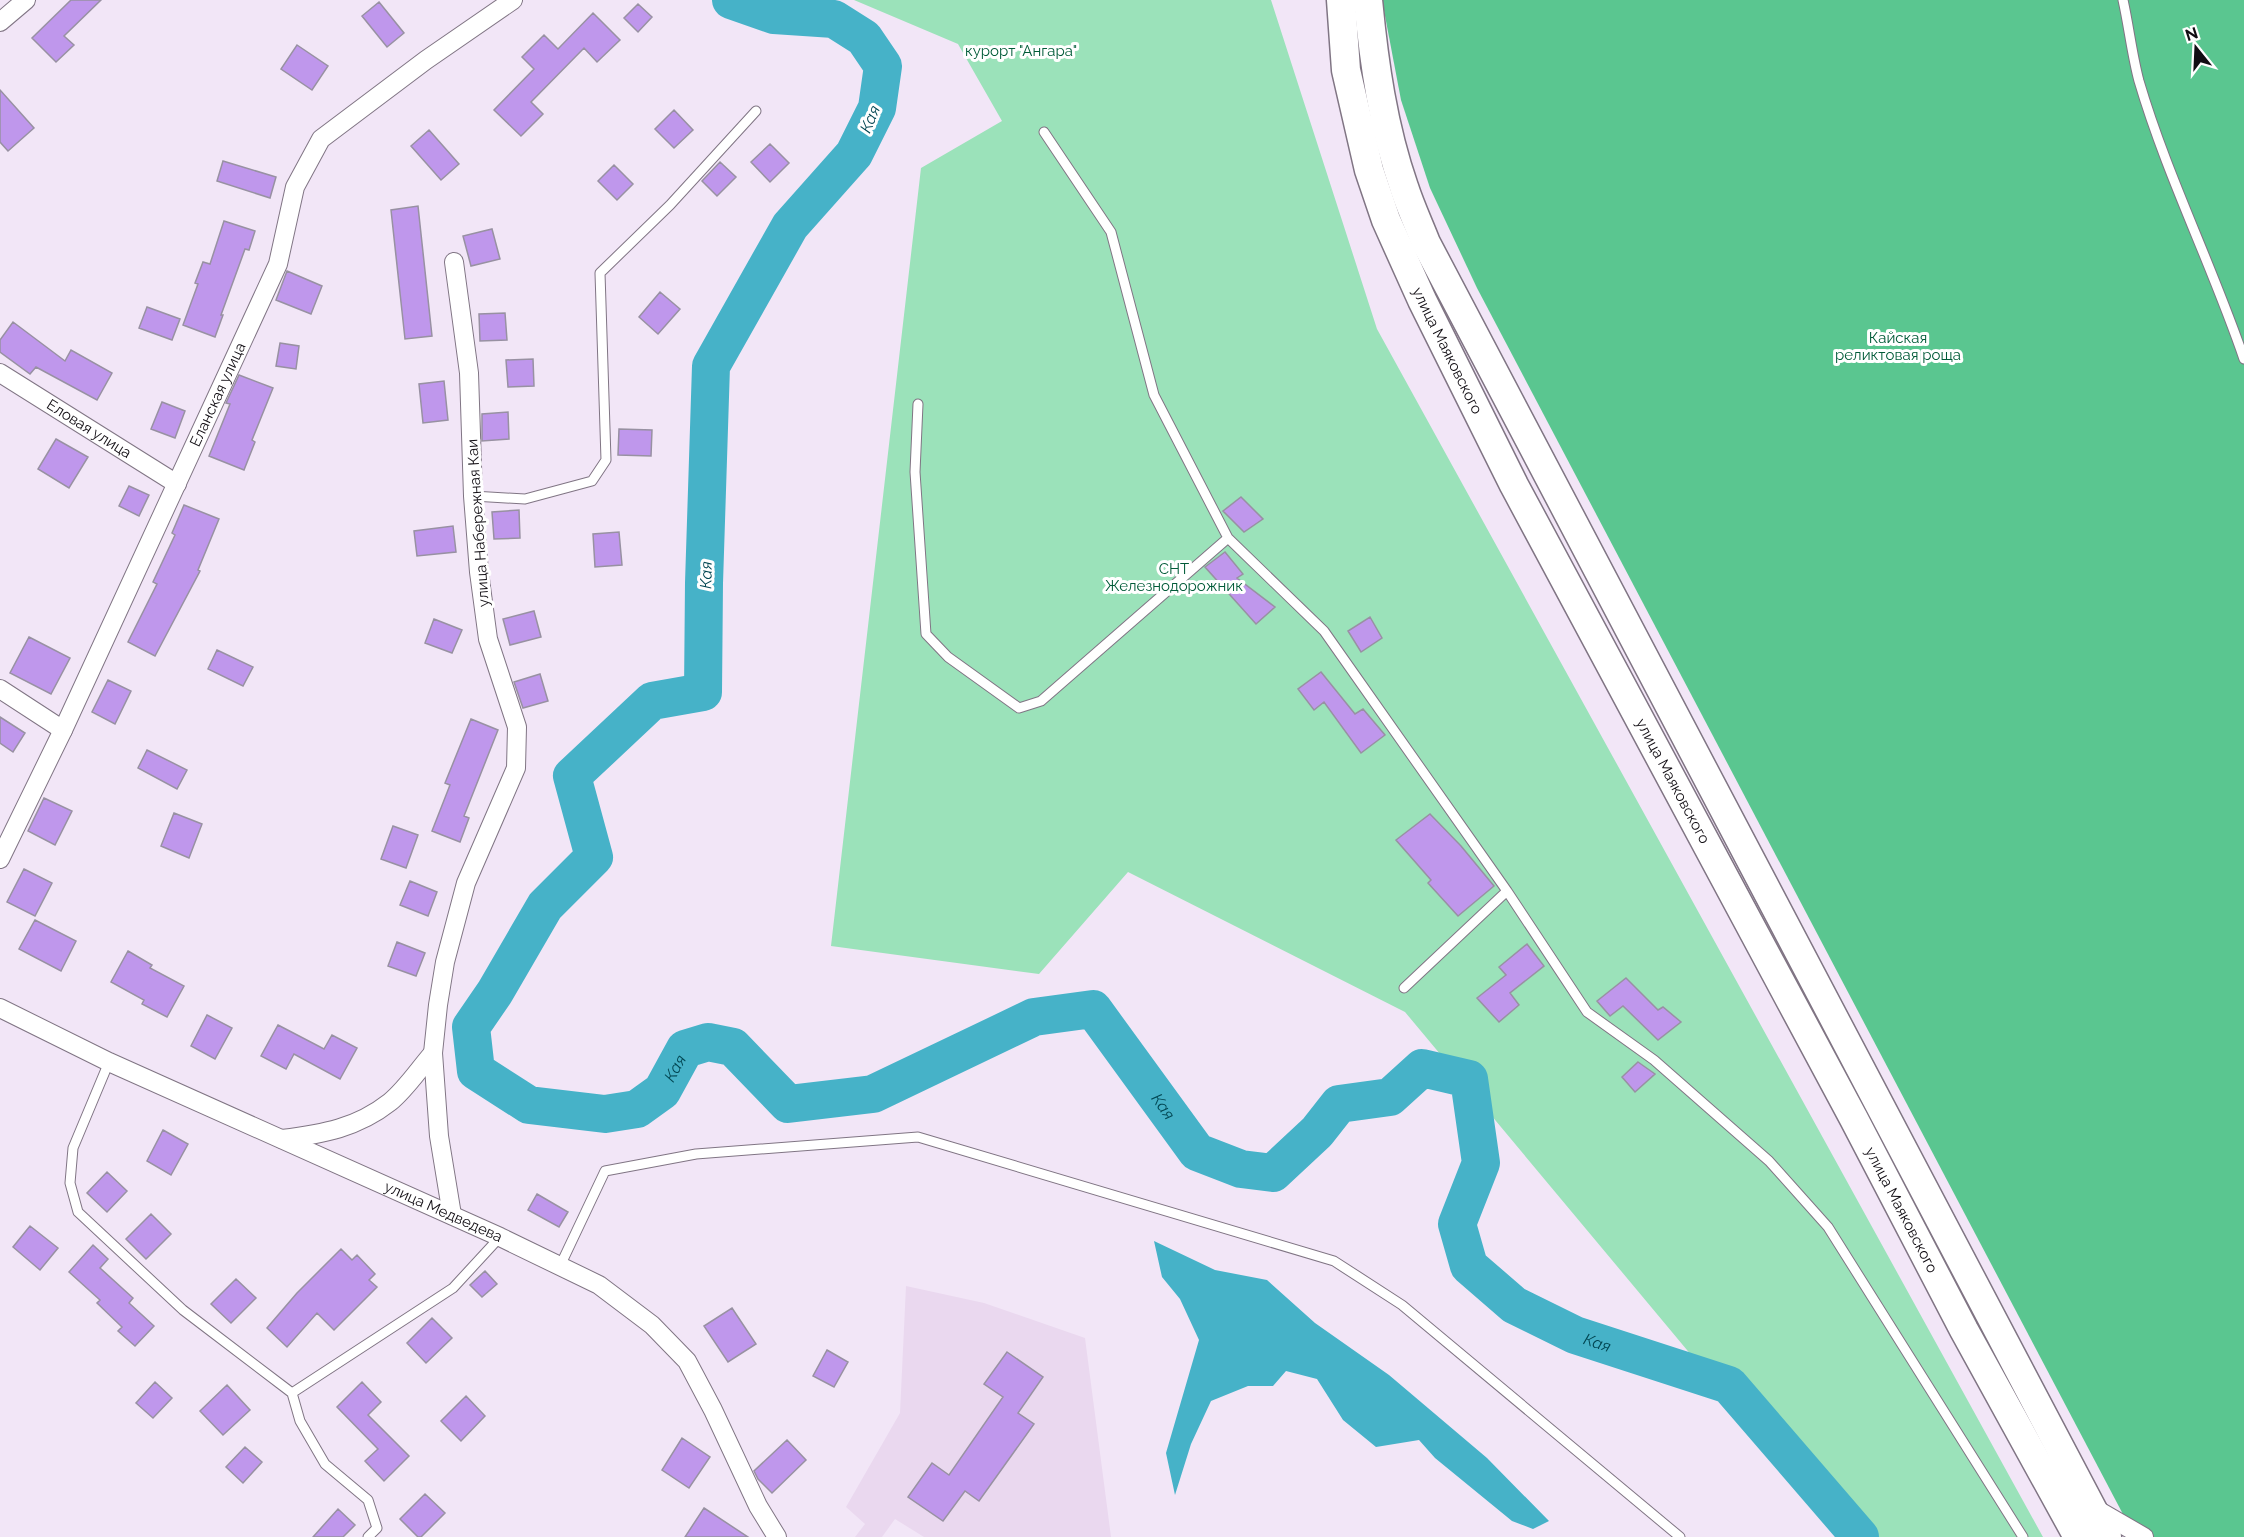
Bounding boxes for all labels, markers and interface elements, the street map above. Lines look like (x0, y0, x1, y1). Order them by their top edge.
north arrow (2166, 18, 2226, 78)
text: N (2183, 23, 2200, 45)
park label: курорт "Ангара" (965, 42, 1077, 60)
water label: Кая (856, 102, 884, 135)
street label: улица Маяковского (1408, 284, 1486, 417)
park label: Кайская реликтовая роща (1835, 329, 1961, 364)
street label: Еланская улица (186, 340, 250, 449)
street label: Еловая улица (43, 396, 135, 462)
street label: улица Набережная Каи (463, 438, 493, 608)
park label: СНТ Железнодорожник (1105, 560, 1243, 595)
water label: Кая (696, 561, 716, 589)
street label: улица Маяковского (1632, 716, 1714, 847)
water label: Кая (660, 1051, 690, 1085)
water label: Кая (1148, 1089, 1180, 1123)
street label: улица Маяковского (1861, 1144, 1942, 1276)
street label: улица Медведева (382, 1177, 505, 1246)
water label: Кая (1581, 1329, 1614, 1356)

